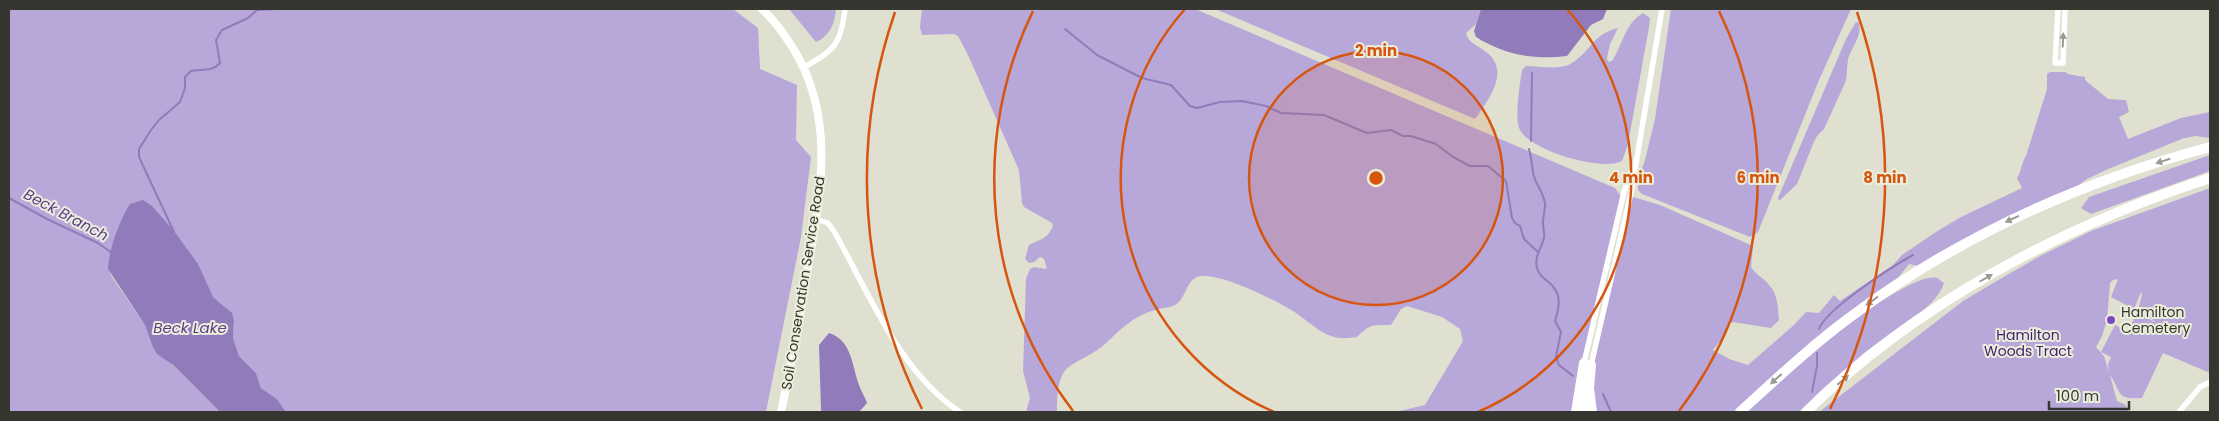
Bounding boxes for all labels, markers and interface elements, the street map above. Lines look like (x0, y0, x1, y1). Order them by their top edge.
one-way arrow (2060, 32, 2068, 48)
text: 2 min (1355, 40, 1397, 61)
one-way arrow (2156, 157, 2171, 165)
text: 4 min (1609, 167, 1653, 188)
text: 6 min (1736, 167, 1780, 188)
text: 8 min (1863, 167, 1907, 188)
centre of rings (1367, 169, 1385, 187)
street label: Soil Conservation Service Road (776, 175, 830, 391)
water label: Beck Branch (20, 183, 112, 246)
one-way arrow (2005, 215, 2019, 223)
one-way arrow (1979, 273, 1992, 282)
one-way arrow (1865, 296, 1879, 306)
place label: Hamilton Cemetery (2121, 302, 2191, 338)
marker: Hamilton Cemetery (2105, 314, 2117, 326)
water label: Beck Lake (153, 317, 227, 338)
park label: Hamilton Woods Tract (1984, 325, 2072, 361)
one-way arrow (1771, 373, 1783, 385)
one-way arrow (1836, 374, 1849, 385)
scale bar (2049, 378, 2129, 410)
text: 100 m (2056, 385, 2099, 406)

